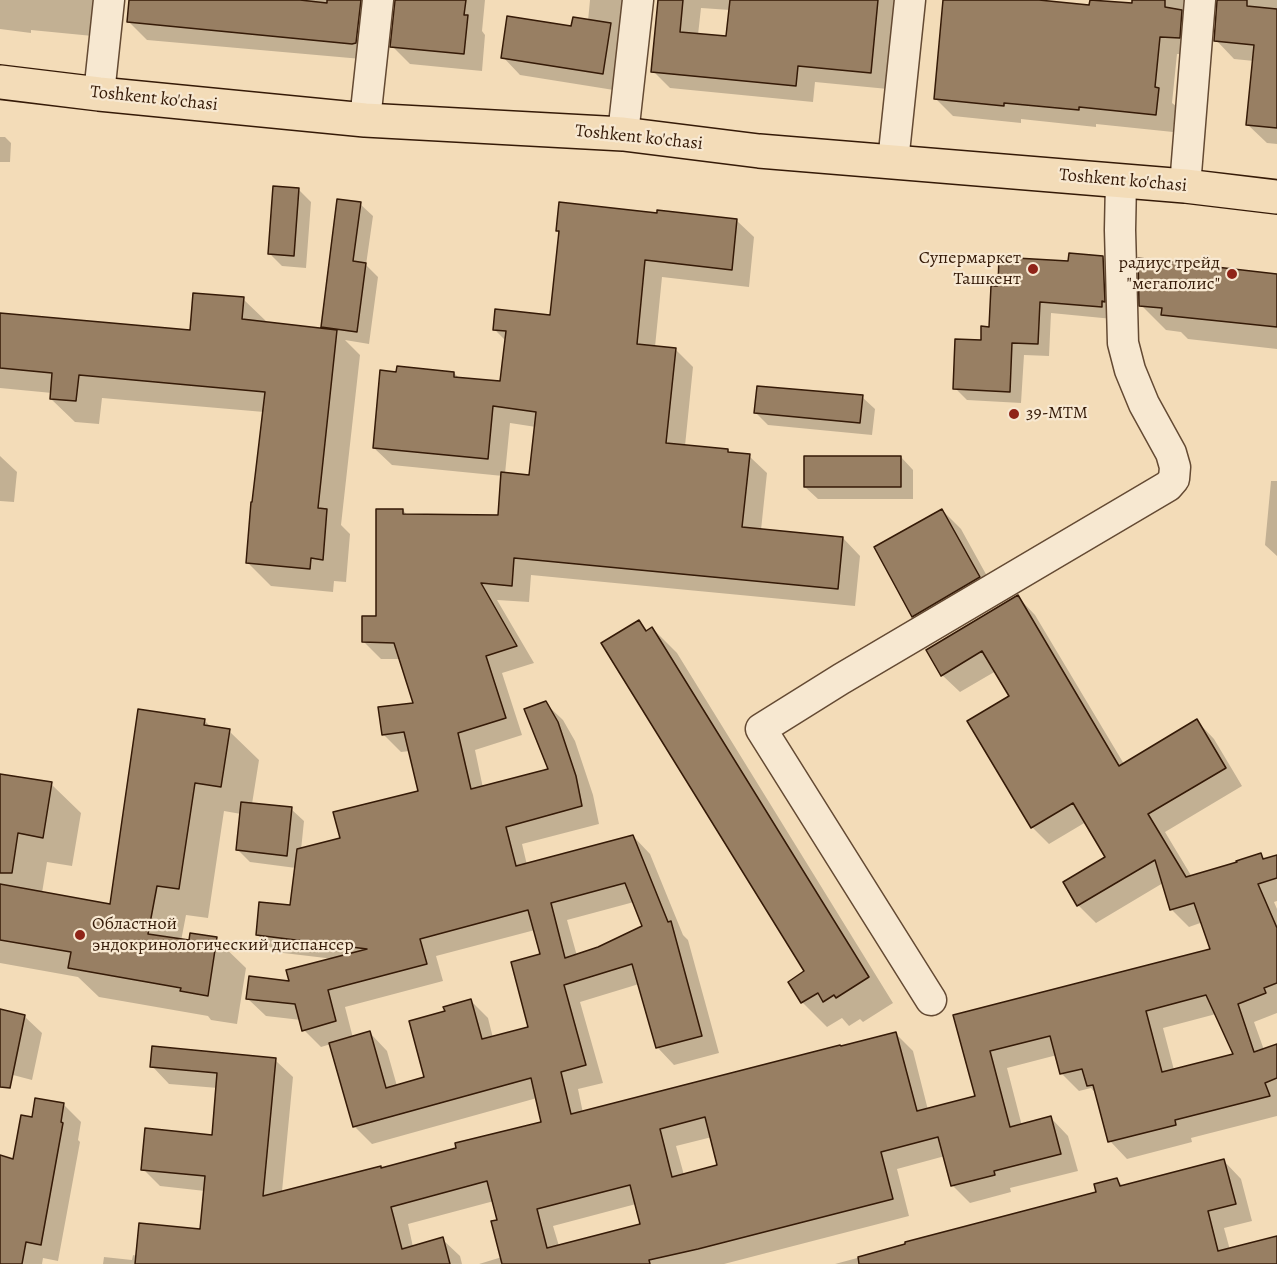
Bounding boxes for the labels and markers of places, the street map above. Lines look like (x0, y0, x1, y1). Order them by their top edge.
place label: Супермаркет Ташкент (919, 248, 1021, 290)
place label: радиус трейд "мегаполис" (1119, 253, 1220, 296)
marker: Супермаркет Ташкент (1026, 262, 1040, 276)
marker: радиус трейд "мегаполис" (1225, 267, 1239, 281)
place label: 39-MTM (1026, 403, 1088, 425)
marker: 39-MTM (1007, 407, 1021, 421)
place label: Областной эндокринологический диспансер (92, 914, 354, 956)
marker: Областной эндокринологический диспансер (73, 928, 87, 942)

